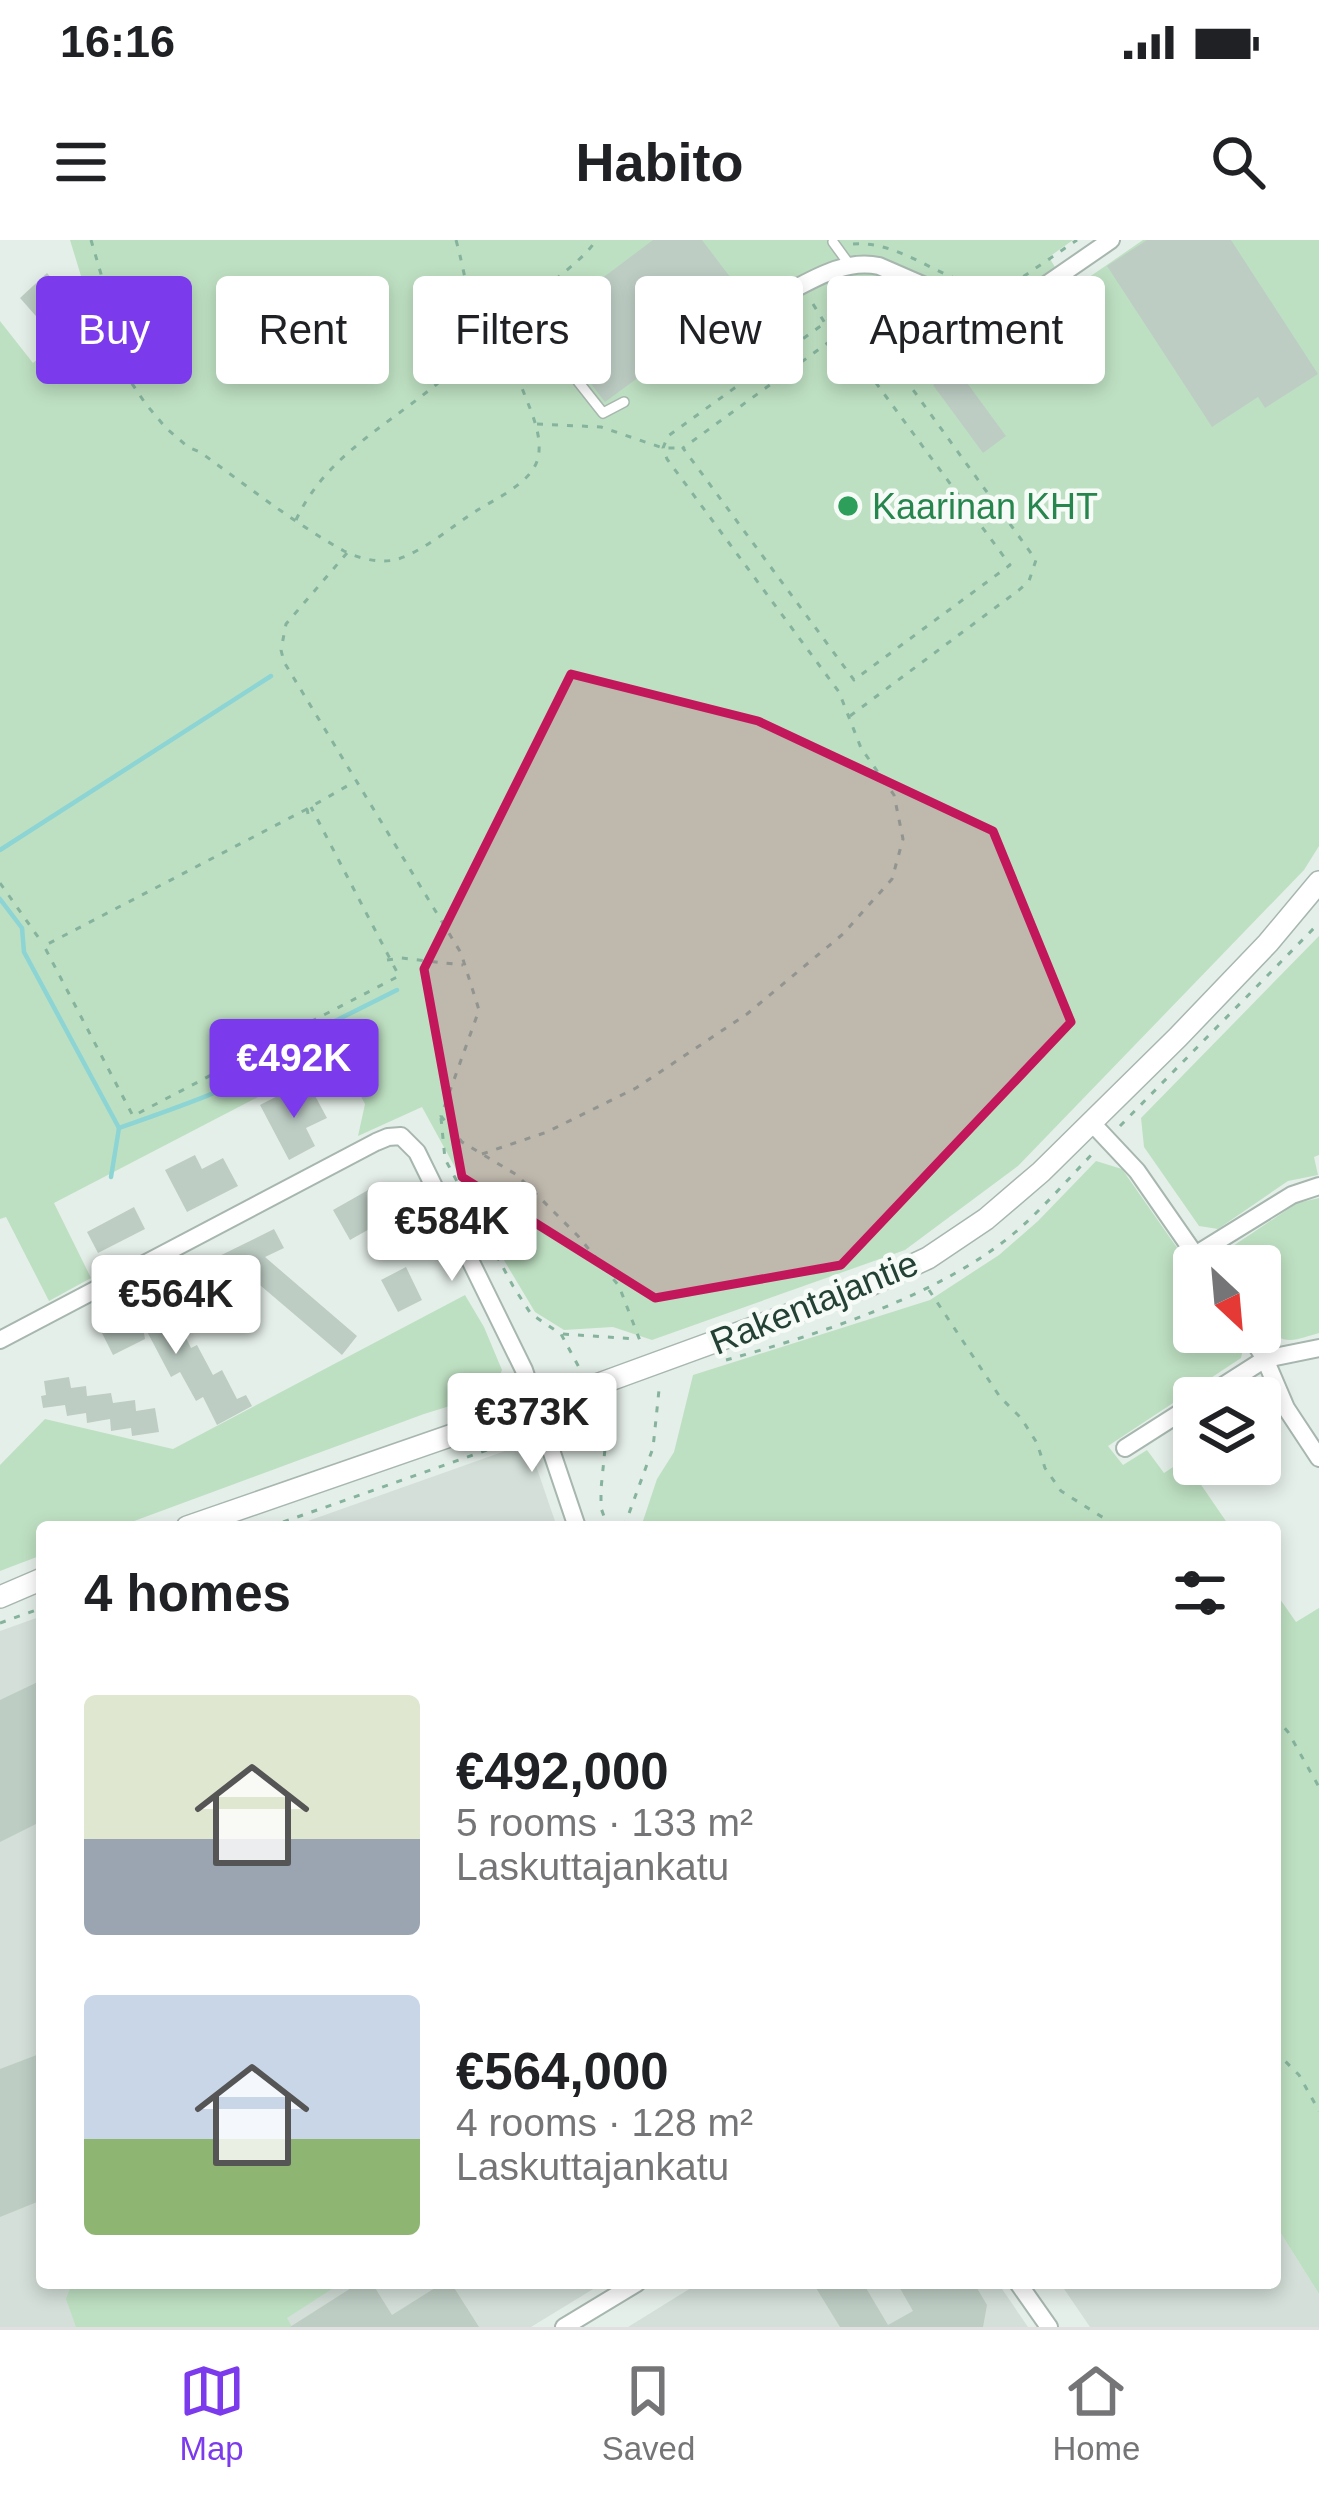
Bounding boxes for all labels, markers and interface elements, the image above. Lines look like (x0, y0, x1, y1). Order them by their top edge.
text: 16:16 (60, 16, 175, 67)
icon: menu (48, 129, 114, 195)
icon: search (1205, 129, 1271, 195)
text: Habito (576, 132, 744, 192)
chip: Buy (36, 276, 192, 384)
chip: Rent (216, 276, 389, 384)
chip: Filters (413, 276, 611, 384)
chip: New (635, 276, 803, 384)
chip: Apartment (827, 276, 1105, 384)
place label: Kaarinan KHT (872, 486, 1098, 527)
marker: Kaarinan KHT (835, 493, 861, 519)
pin: €492K (210, 1019, 378, 1121)
text: €492K (237, 1036, 351, 1079)
pin: €584K (368, 1182, 536, 1284)
text: €584K (395, 1199, 509, 1242)
street label: Rakentajantie (704, 1242, 924, 1363)
north arrow (1173, 1245, 1281, 1353)
map controls (1173, 1245, 1281, 1485)
pin: €564K (92, 1255, 260, 1357)
text: €564K (119, 1272, 233, 1315)
pin: €373K (448, 1373, 616, 1475)
button: layers (1173, 1377, 1281, 1485)
text: €373K (475, 1390, 589, 1433)
icon: filters (1167, 1560, 1233, 1626)
text: 4 homes (84, 1565, 291, 1622)
icon: home (180, 1743, 324, 1887)
text: €492,000 (456, 1743, 669, 1800)
text: 5 rooms · 133 m² (456, 1801, 753, 1844)
text: Laskuttajankatu (456, 1845, 729, 1888)
icon: home (180, 2043, 324, 2187)
text: €564,000 (456, 2043, 669, 2100)
text: 4 rooms · 128 m² (456, 2101, 753, 2144)
text: Laskuttajankatu (456, 2145, 729, 2188)
tab: Map (179, 2358, 245, 2468)
tab: Saved (602, 2358, 695, 2468)
tab: Home (1052, 2358, 1140, 2468)

